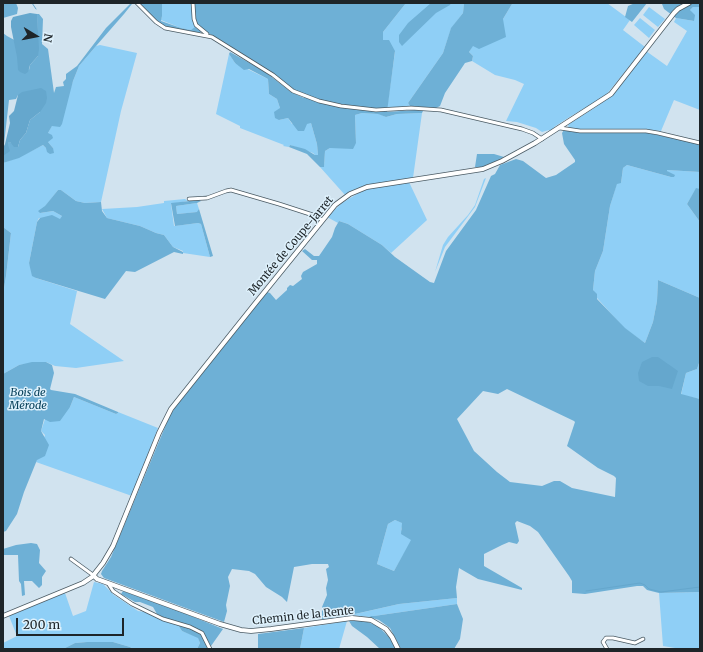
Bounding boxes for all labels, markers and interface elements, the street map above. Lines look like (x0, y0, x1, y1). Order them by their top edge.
north arrow (16, 16, 56, 56)
text: N (40, 33, 55, 44)
street label: Montée de Coupe-Jarret (246, 194, 336, 298)
park label: Bois de Mérode (9, 386, 47, 412)
street label: Chemin de la Rente (252, 604, 354, 628)
scale bar (18, 610, 126, 636)
text: 200 m (23, 617, 60, 632)

